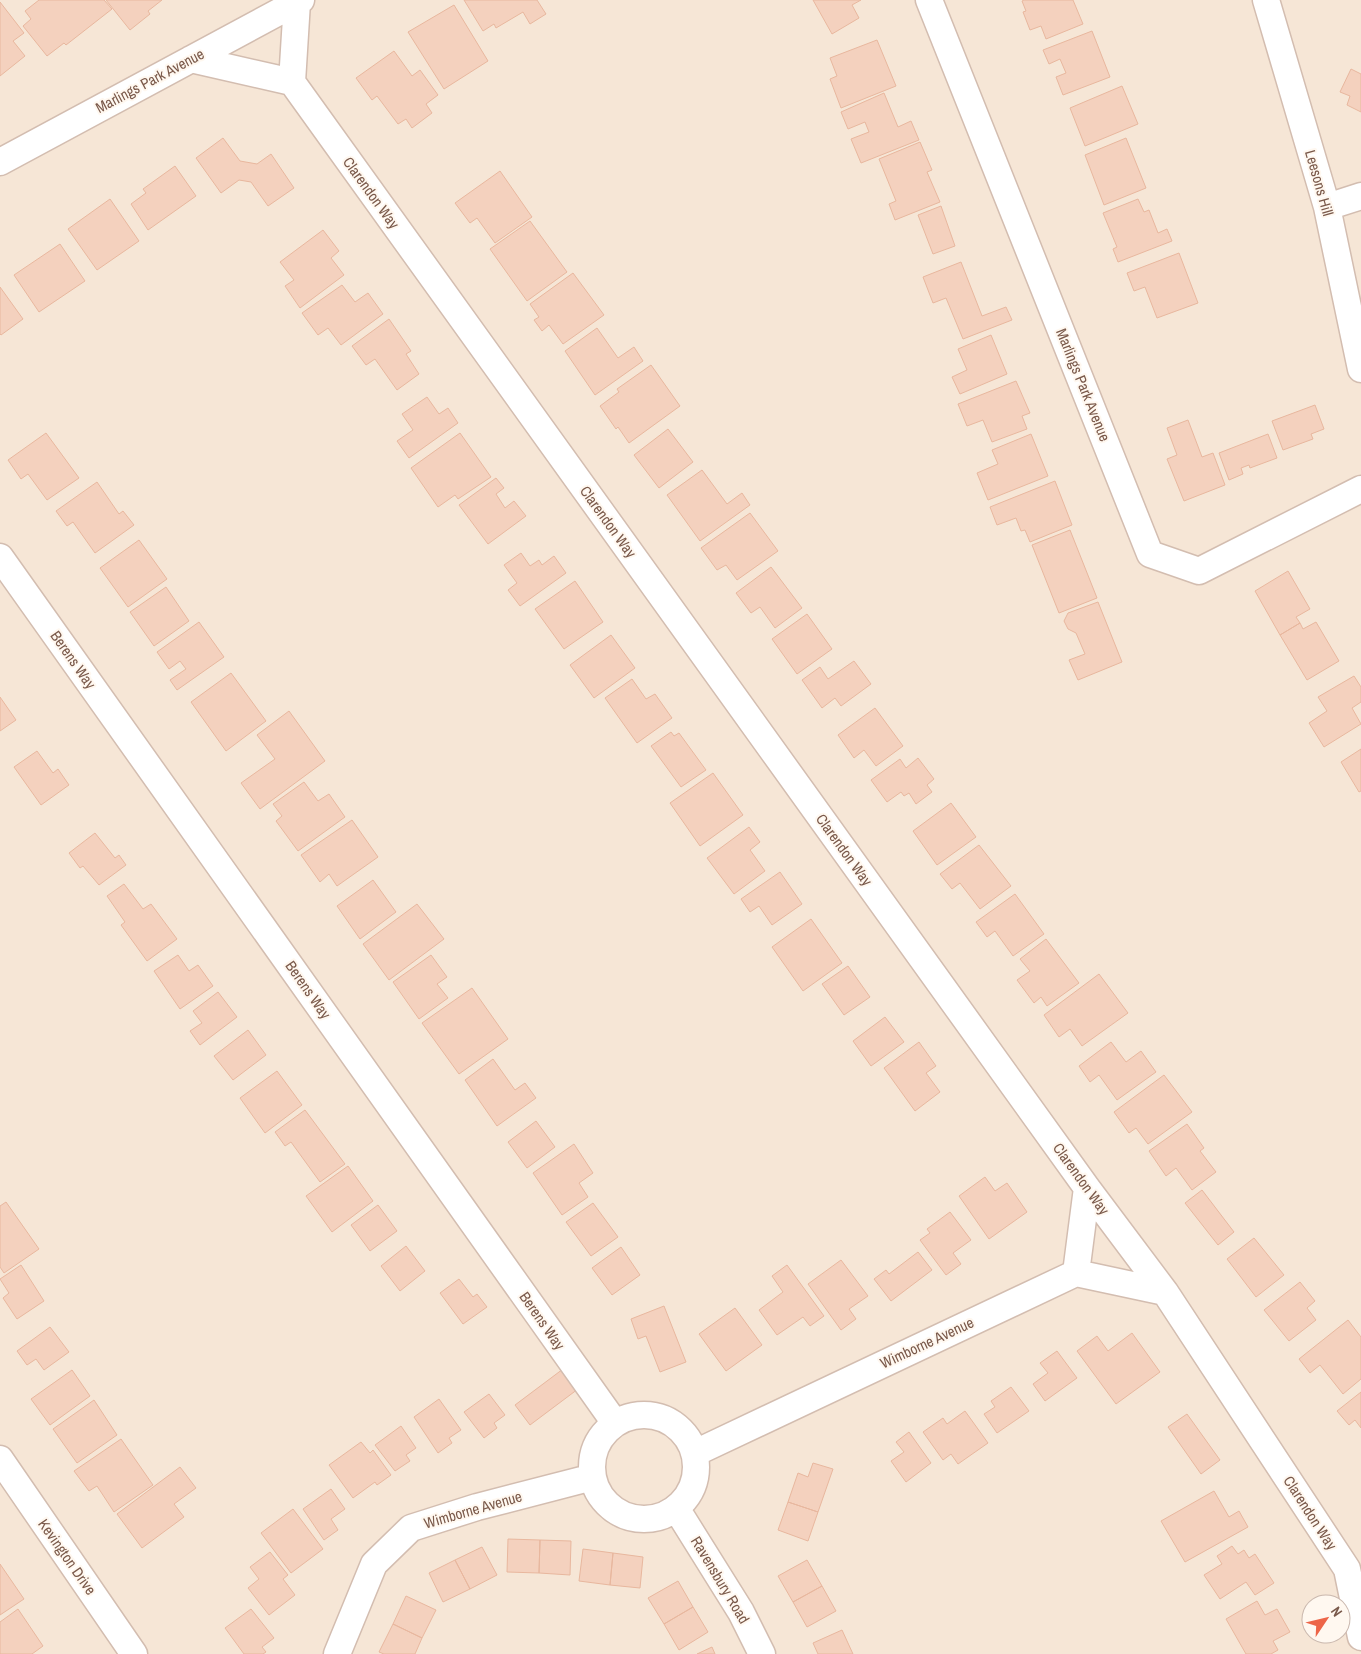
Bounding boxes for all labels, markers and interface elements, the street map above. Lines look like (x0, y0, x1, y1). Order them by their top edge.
street label: Marlings Park Avenue (92, 43, 208, 118)
street label: Leesons Hill (1300, 147, 1339, 218)
street label: Clarendon Way (338, 152, 405, 234)
street label: Marlings Park Avenue (1051, 325, 1116, 445)
street label: Clarendon Way (575, 481, 642, 563)
street label: Berens Way (46, 626, 102, 694)
street label: Clarendon Way (811, 809, 878, 891)
street label: Berens Way (281, 956, 337, 1024)
street label: Clarendon Way (1048, 1138, 1115, 1220)
street label: Berens Way (515, 1287, 571, 1355)
street label: Wimborne Avenue (877, 1312, 977, 1373)
street label: Clarendon Way (1279, 1472, 1343, 1555)
street label: Wimborne Avenue (421, 1485, 524, 1534)
street label: Kevington Drive (34, 1515, 101, 1599)
street label: Ravensbury Road (686, 1532, 755, 1627)
north arrow (1301, 1594, 1351, 1644)
text: N (1327, 1603, 1346, 1620)

